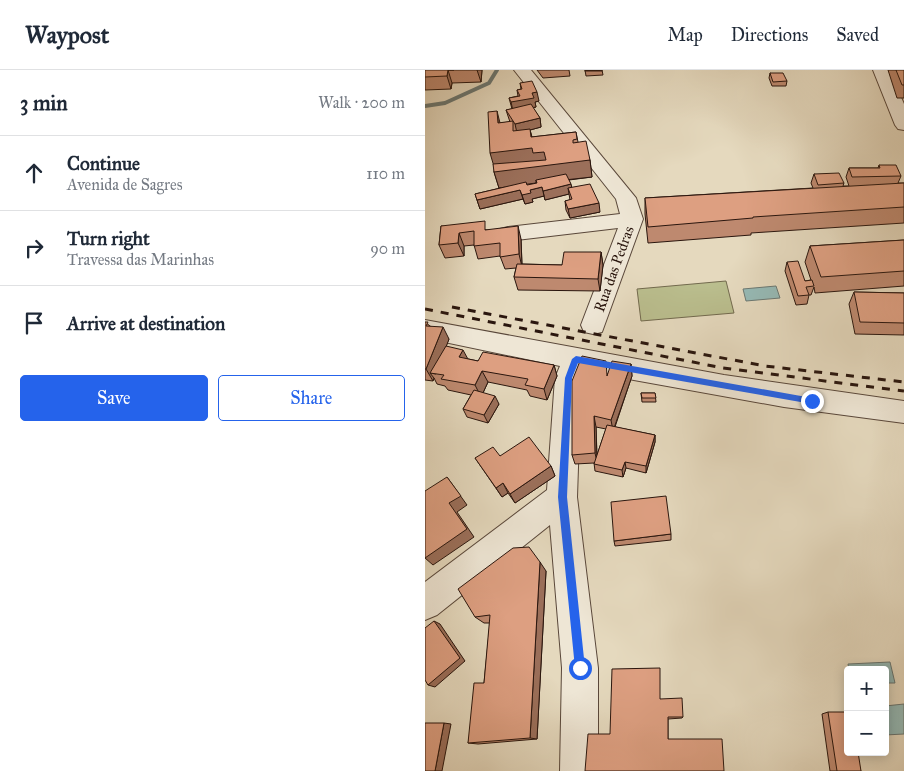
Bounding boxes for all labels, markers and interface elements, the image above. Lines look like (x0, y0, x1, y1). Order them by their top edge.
text: Waypost (25, 20, 109, 50)
text: Map (667, 24, 703, 46)
text: Directions (731, 24, 808, 46)
text: Saved (836, 24, 879, 46)
text: 3 min (20, 90, 68, 116)
text: Walk · 200 m (318, 93, 405, 112)
text: Continue (67, 152, 140, 175)
icon: ahead (20, 159, 48, 187)
text: 110 m (366, 164, 405, 183)
text: Avenida de Sagres (67, 175, 182, 194)
street label: Rua das Pedras (590, 224, 638, 314)
text: Turn right (67, 227, 150, 250)
icon: right (20, 234, 48, 262)
text: 90 m (370, 239, 405, 258)
text: Travessa das Marinhas (67, 250, 214, 269)
icon: arrive (20, 309, 48, 337)
text: Arrive at destination (67, 312, 225, 335)
button: Save (20, 375, 208, 421)
button: Share (218, 375, 405, 421)
route end (801, 390, 824, 413)
route start (569, 657, 592, 680)
map controls (844, 666, 889, 756)
button: + (844, 666, 889, 711)
button: − (844, 711, 889, 756)

